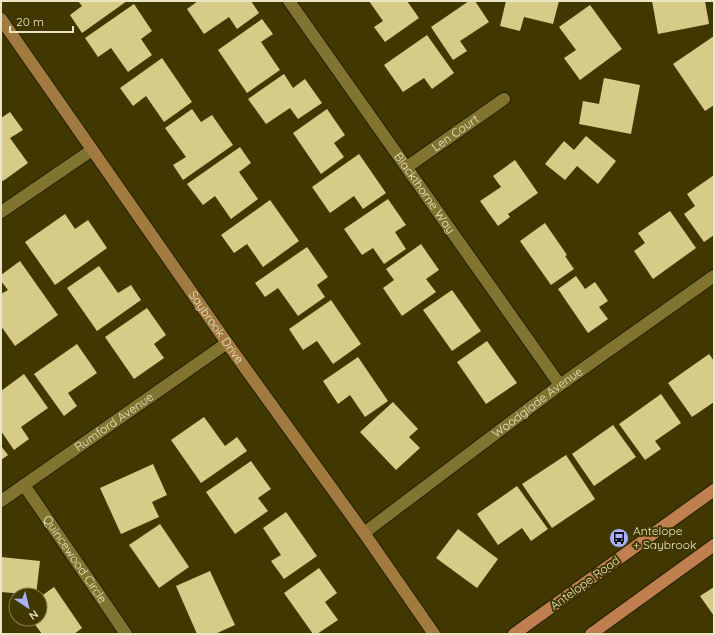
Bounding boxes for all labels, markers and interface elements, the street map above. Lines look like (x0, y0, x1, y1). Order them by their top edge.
scale bar (10, 8, 73, 34)
text: 20 m (16, 14, 44, 29)
street label: Len Court (429, 111, 481, 154)
street label: Blackthorne Way (391, 149, 459, 236)
street label: Saybrook Drive (186, 288, 248, 367)
street label: Woodglade Avenue (489, 363, 585, 441)
street label: Rumford Avenue (71, 389, 156, 454)
street label: Quincewood Circle (40, 512, 111, 606)
place label: Antelope + Saybrook (633, 523, 696, 552)
bus stop icon: Antelope + Saybrook (608, 527, 630, 549)
street label: Antelope Road (547, 552, 622, 613)
north arrow (8, 587, 48, 627)
text: N (26, 607, 41, 623)

